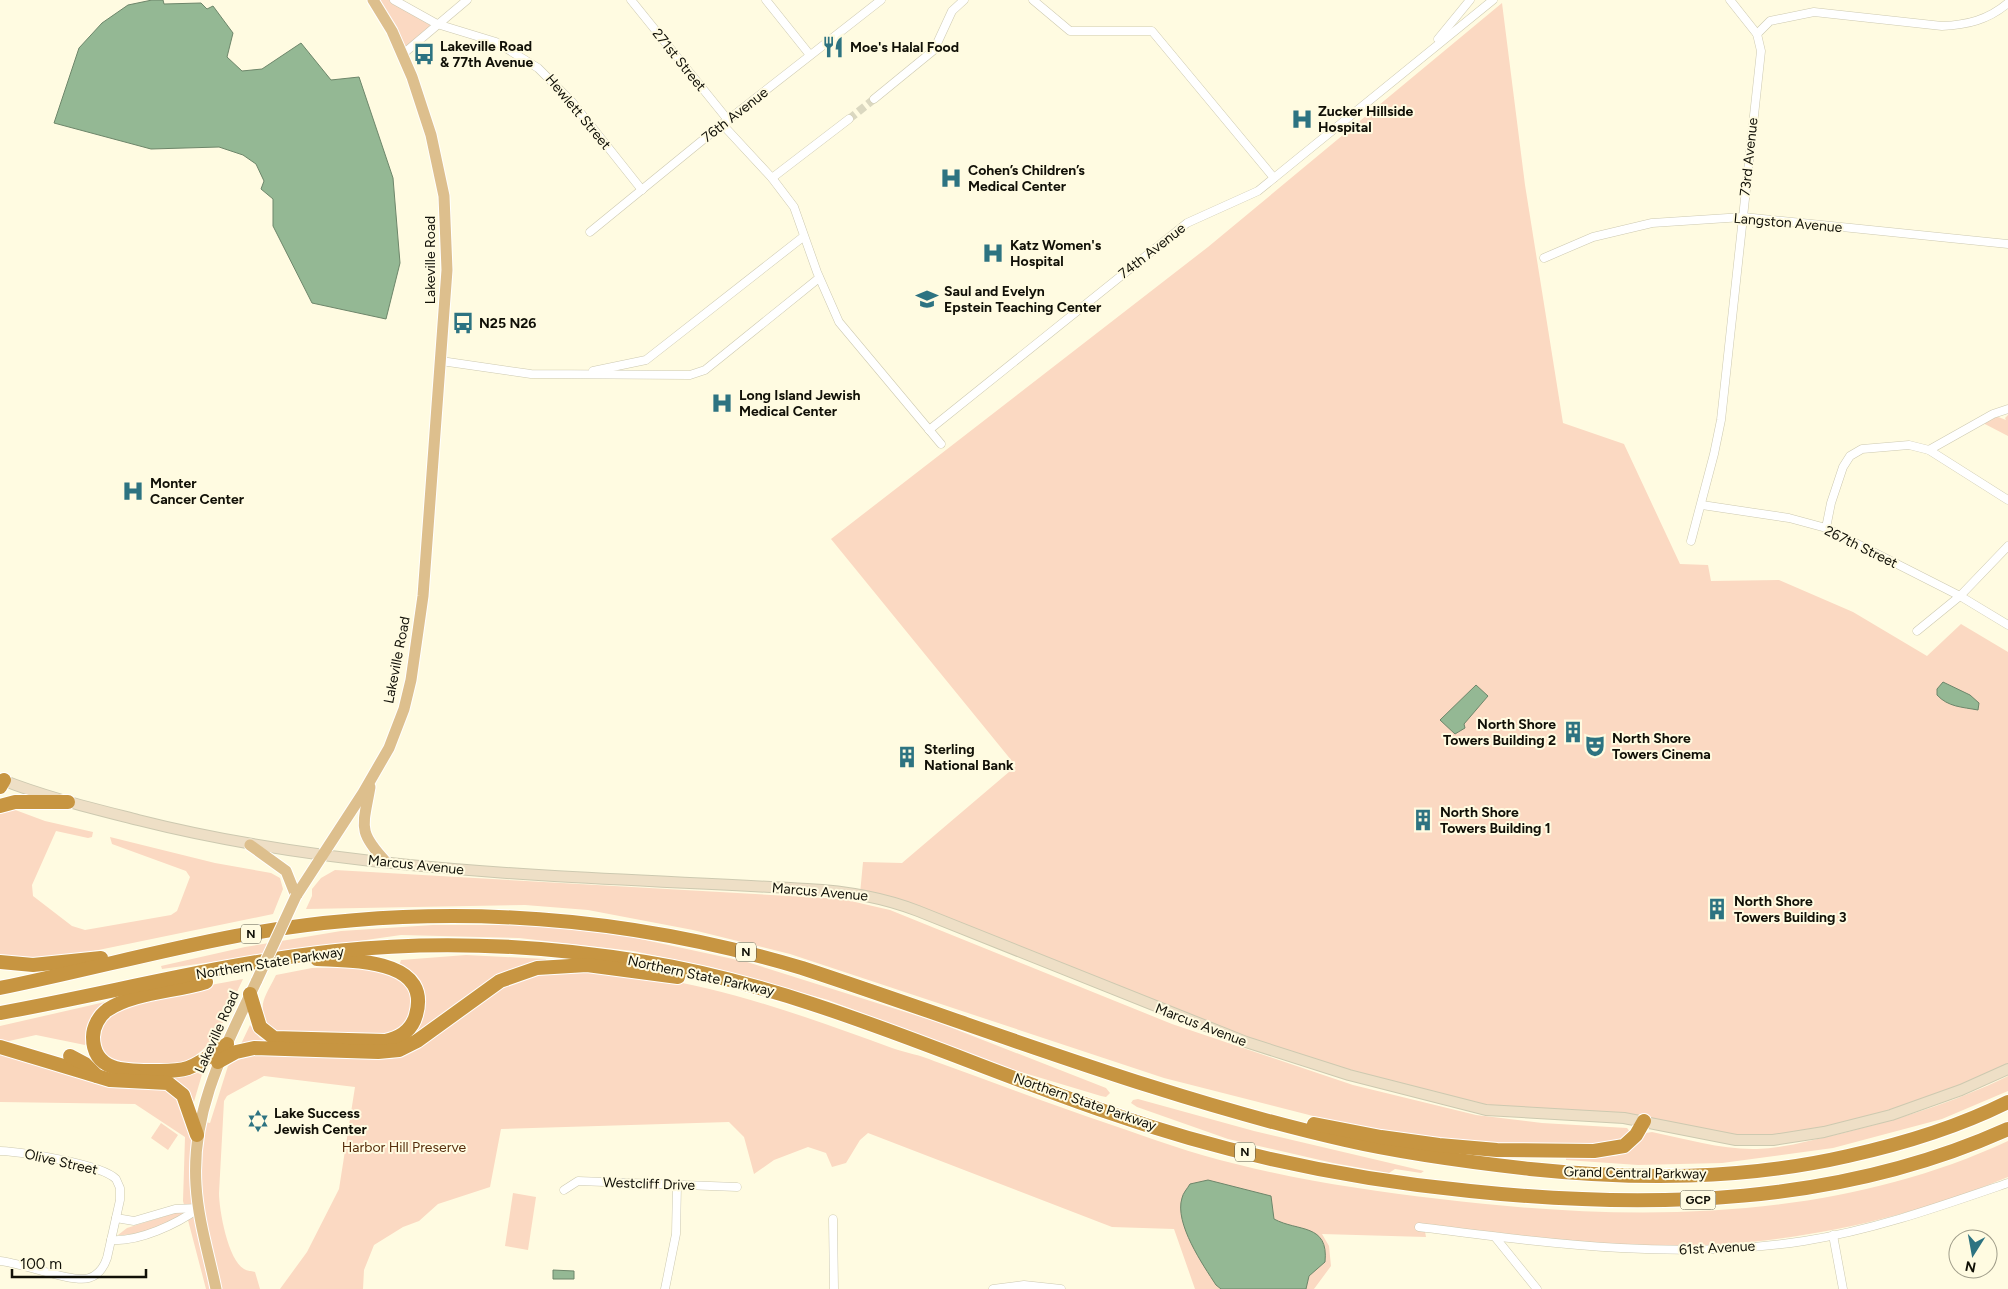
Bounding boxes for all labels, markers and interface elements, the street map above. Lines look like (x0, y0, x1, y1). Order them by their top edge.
street label: 271st Street (649, 25, 709, 95)
restaurant icon: Moe's Halal Food (820, 34, 846, 60)
place label: Lakeville Road & 77th Avenue (440, 38, 534, 71)
place label: Moe's Halal Food (850, 39, 959, 56)
bus stop icon: Lakeville Road & 77th Avenue (411, 41, 437, 67)
street label: Hewlett Street (542, 71, 614, 153)
street label: 76th Avenue (698, 84, 772, 146)
place label: Zucker Hillside Hospital (1318, 103, 1414, 136)
hospital icon: Zucker Hillside Hospital (1289, 106, 1315, 132)
street label: 73rd Avenue (1736, 117, 1762, 197)
place label: Cohen’s Children’s Medical Center (968, 162, 1085, 195)
hospital icon: Cohen’s Children’s Medical Center (938, 165, 964, 191)
street label: Langston Avenue (1733, 210, 1843, 236)
street label: Lakeville Road (422, 216, 439, 304)
street label: 74th Avenue (1115, 219, 1189, 282)
place label: Katz Women's Hospital (1010, 237, 1102, 270)
hospital icon: Katz Women's Hospital (980, 240, 1006, 266)
place label: Saul and Evelyn Epstein Teaching Center (944, 283, 1102, 316)
school or university icon: Saul and Evelyn Epstein Teaching Center (914, 286, 940, 312)
bus stop icon: N25 N26 (450, 310, 476, 336)
place label: N25 N26 (479, 315, 536, 332)
place label: Long Island Jewish Medical Center (739, 387, 860, 420)
hospital icon: Long Island Jewish Medical Center (709, 390, 735, 416)
place label: Monter Cancer Center (150, 475, 245, 508)
hospital icon: Monter Cancer Center (120, 478, 146, 504)
street label: 267th Street (1822, 522, 1900, 572)
street label: Lakeville Road (380, 615, 414, 705)
place label: North Shore Towers Building 2 (1443, 716, 1556, 749)
building icon: North Shore Towers Building 2 (1560, 719, 1586, 745)
place label: North Shore Towers Cinema (1612, 730, 1711, 763)
theatre icon: North Shore Towers Cinema (1582, 733, 1608, 759)
place label: Sterling National Bank (924, 741, 1014, 774)
building icon: Sterling National Bank (894, 744, 920, 770)
place label: North Shore Towers Building 1 (1440, 804, 1551, 837)
building icon: North Shore Towers Building 1 (1410, 807, 1436, 833)
street label: Marcus Avenue (367, 852, 465, 879)
street label: Marcus Avenue (771, 879, 869, 905)
place label: North Shore Towers Building 3 (1734, 893, 1847, 926)
building icon: North Shore Towers Building 3 (1704, 896, 1730, 922)
road number: N (241, 924, 261, 944)
road number: N (736, 942, 756, 962)
street label: Northern State Parkway (195, 943, 346, 983)
street label: Northern State Parkway (626, 952, 777, 1000)
street label: Lakeville Road (191, 988, 243, 1076)
street label: Marcus Avenue (1153, 1000, 1249, 1050)
street label: Northern State Parkway (1011, 1070, 1159, 1135)
place label: Lake Success Jewish Center (274, 1105, 367, 1138)
synagogue icon: Lake Success Jewish Center (245, 1108, 271, 1134)
park label: Harbor Hill Preserve (342, 1139, 467, 1156)
road number: N (1235, 1142, 1255, 1162)
street label: Olive Street (23, 1145, 99, 1179)
street label: Grand Central Parkway (1563, 1163, 1707, 1183)
street label: Westcliff Drive (603, 1174, 696, 1194)
road number: GCP (1680, 1190, 1716, 1210)
north arrow (1948, 1229, 1998, 1279)
street label: 61st Avenue (1678, 1237, 1756, 1258)
scale bar (12, 1246, 146, 1278)
text: 100 m (20, 1255, 62, 1273)
text: N (1964, 1257, 1978, 1276)

